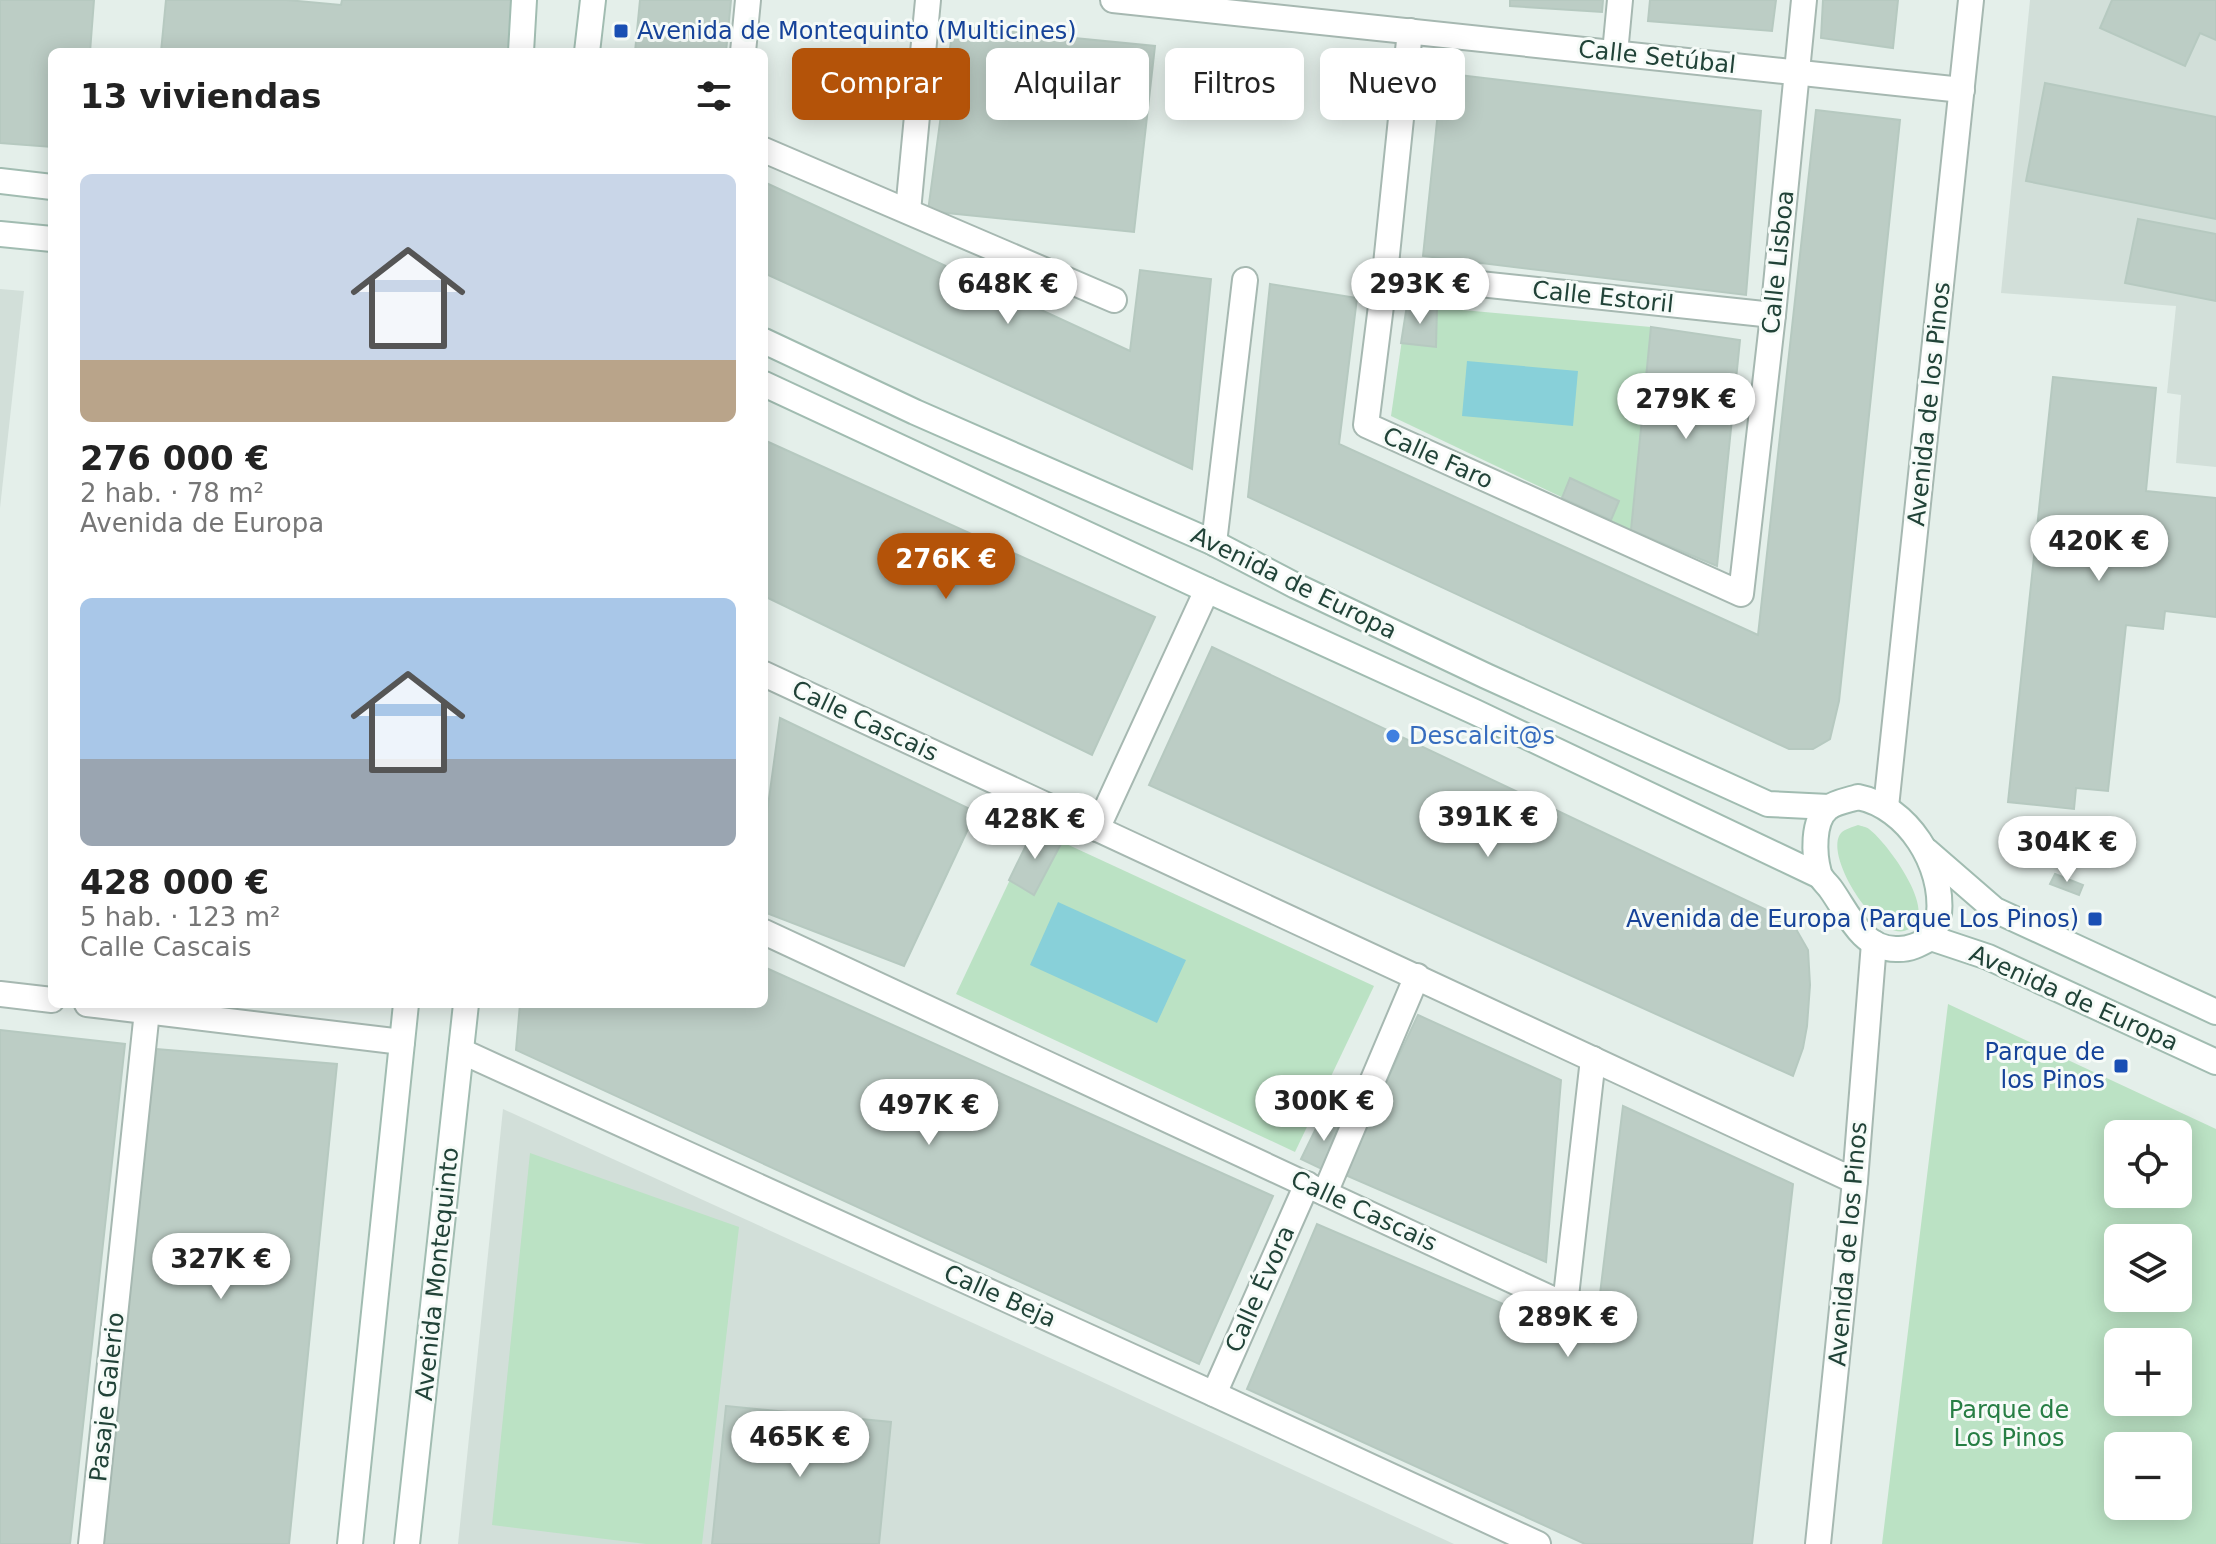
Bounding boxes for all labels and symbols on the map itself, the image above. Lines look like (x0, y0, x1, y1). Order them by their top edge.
place label: Avenida de Montequinto (Multicines) (637, 17, 1077, 45)
marker: Avenida de Montequinto (Multicines) (612, 22, 630, 40)
street label: Calle Setúbal (1577, 35, 1737, 79)
street label: Calle Lisboa (1757, 189, 1799, 335)
pin: 648K € (943, 258, 1073, 326)
pin: 293K € (1355, 258, 1485, 326)
street label: Calle Estoril (1531, 276, 1675, 318)
street label: Avenida de los Pinos (1902, 280, 1956, 528)
pin: 279K € (1621, 373, 1751, 441)
street label: Calle Faro (1379, 421, 1497, 495)
pin: 420K € (2034, 515, 2164, 583)
street label: Avenida de Europa (1187, 521, 1401, 645)
pin: 276K € (881, 533, 1011, 601)
street label: Calle Cascais (787, 675, 943, 767)
place label: Descalcit@s (1409, 722, 1555, 750)
marker: Descalcit@s (1384, 727, 1402, 745)
pin: 391K € (1423, 791, 1553, 859)
pin: 428K € (970, 793, 1100, 861)
pin: 304K € (2002, 816, 2132, 884)
place label: Avenida de Europa (Parque Los Pinos) (1626, 905, 2079, 933)
marker: Avenida de Europa (Parque Los Pinos) (2086, 910, 2104, 928)
street label: Avenida de Europa (1965, 939, 2183, 1057)
place label: Parque de los Pinos (1985, 1038, 2105, 1094)
marker: Parque de los Pinos (2112, 1057, 2130, 1075)
pin: 300K € (1259, 1075, 1389, 1143)
pin: 497K € (864, 1079, 994, 1147)
street label: Avenida de los Pinos (1823, 1120, 1873, 1368)
street label: Avenida Montequinto (410, 1146, 464, 1402)
street label: Calle Cascais (1286, 1165, 1442, 1257)
street label: Calle Évora (1219, 1221, 1300, 1357)
pin: 327K € (156, 1233, 286, 1301)
street label: Calle Beja (940, 1259, 1060, 1333)
pin: 289K € (1503, 1291, 1633, 1359)
street label: Pasaje Galerio (84, 1311, 130, 1483)
park label: Parque de Los Pinos (1949, 1396, 2069, 1452)
pin: 465K € (735, 1411, 865, 1479)

